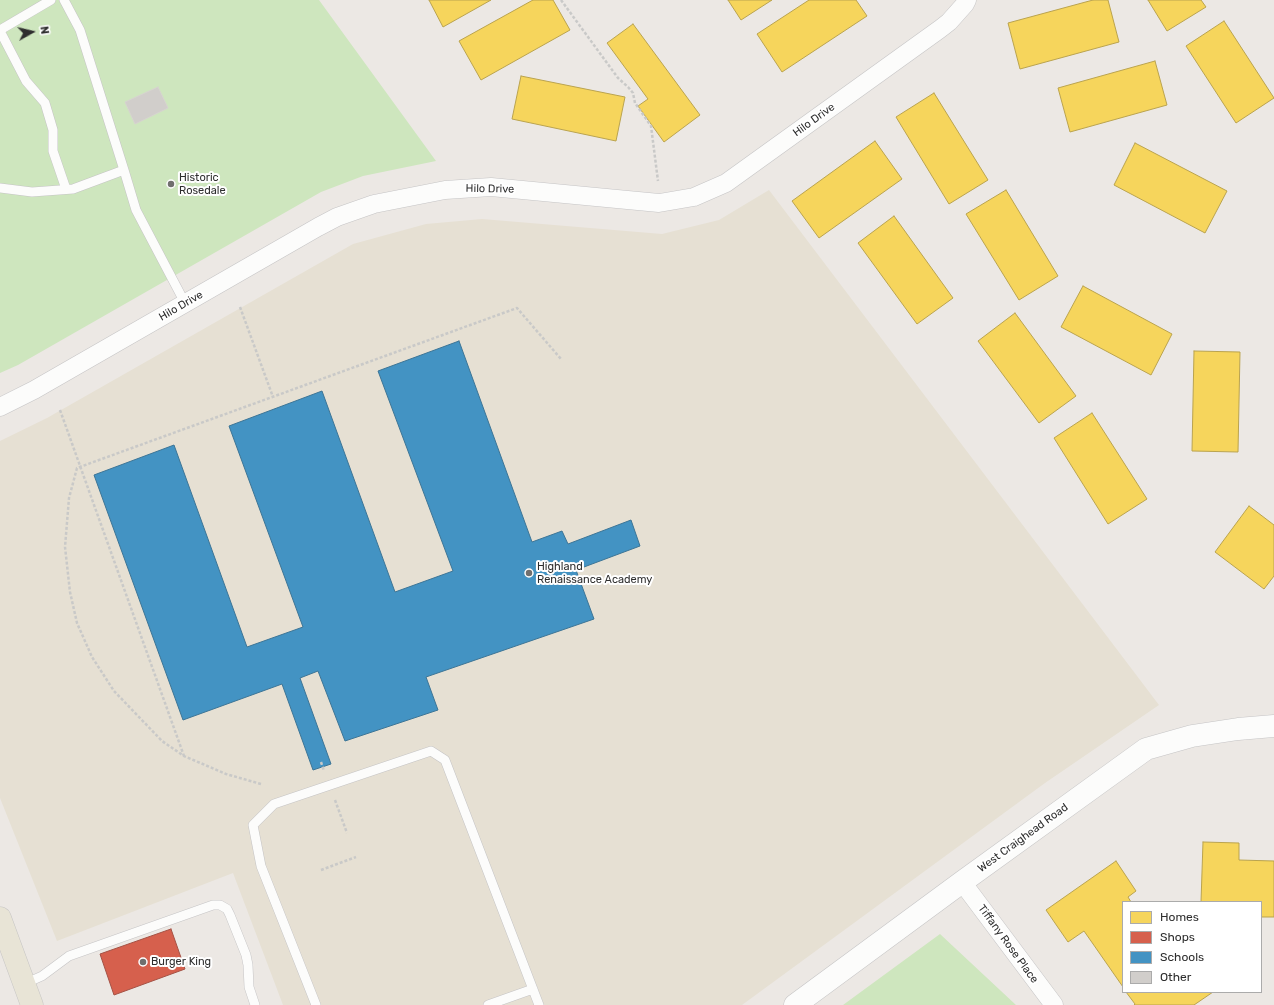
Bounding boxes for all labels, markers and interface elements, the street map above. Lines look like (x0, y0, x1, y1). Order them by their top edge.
north arrow (12, 12, 52, 52)
text: N (37, 25, 51, 35)
street label: Hilo Drive (790, 100, 838, 140)
place label: Historic Rosedale (179, 171, 226, 197)
marker: Historic Rosedale (166, 179, 176, 189)
street label: Hilo Drive (466, 182, 514, 196)
street label: Hilo Drive (157, 288, 205, 324)
place label: Highland Renaissance Academy (537, 560, 652, 586)
marker: Highland Renaissance Academy (524, 568, 534, 578)
street label: West Craighead Road (975, 801, 1071, 875)
legend (1122, 901, 1262, 993)
street label: Tiffany Rose Place (975, 902, 1041, 986)
text: Homes (1160, 910, 1199, 924)
text: Shops (1160, 930, 1195, 944)
text: Schools (1160, 950, 1204, 964)
place label: Burger King (151, 955, 211, 969)
marker: Burger King (138, 957, 148, 967)
text: Other (1160, 970, 1191, 984)

